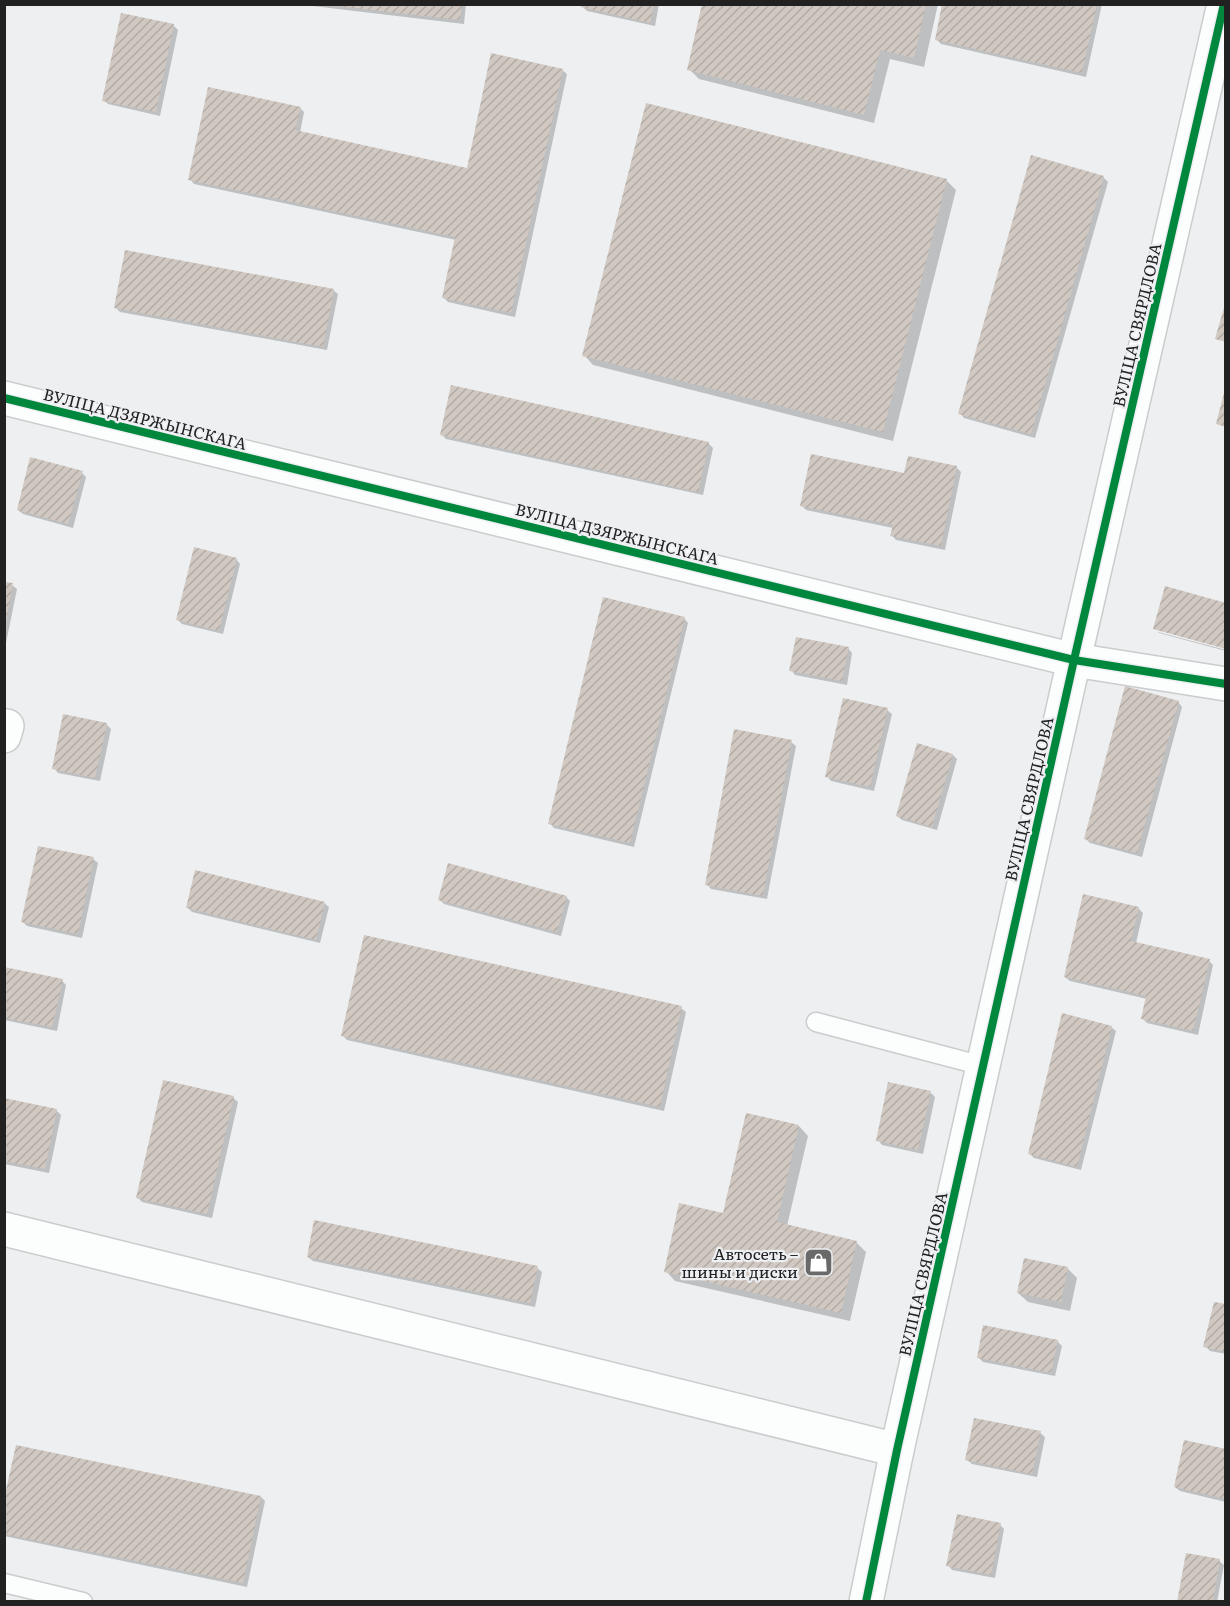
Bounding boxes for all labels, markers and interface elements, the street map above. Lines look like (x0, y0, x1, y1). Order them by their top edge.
street label: ВУЛІЦА СВЯРДЛОВА (1105, 240, 1167, 409)
street label: ВУЛІЦА ДЗЯРЖЫНСКАГА (41, 381, 250, 455)
street label: ВУЛІЦА ДЗЯРЖЫНСКАГА (513, 496, 722, 570)
street label: ВУЛІЦА СВЯРДЛОВА (997, 714, 1059, 883)
street label: ВУЛІЦА СВЯРДЛОВА (891, 1189, 953, 1358)
place label: Автосеть – шины и диски (681, 1241, 798, 1283)
shop icon: Автосеть – шины и диски (803, 1247, 835, 1279)

